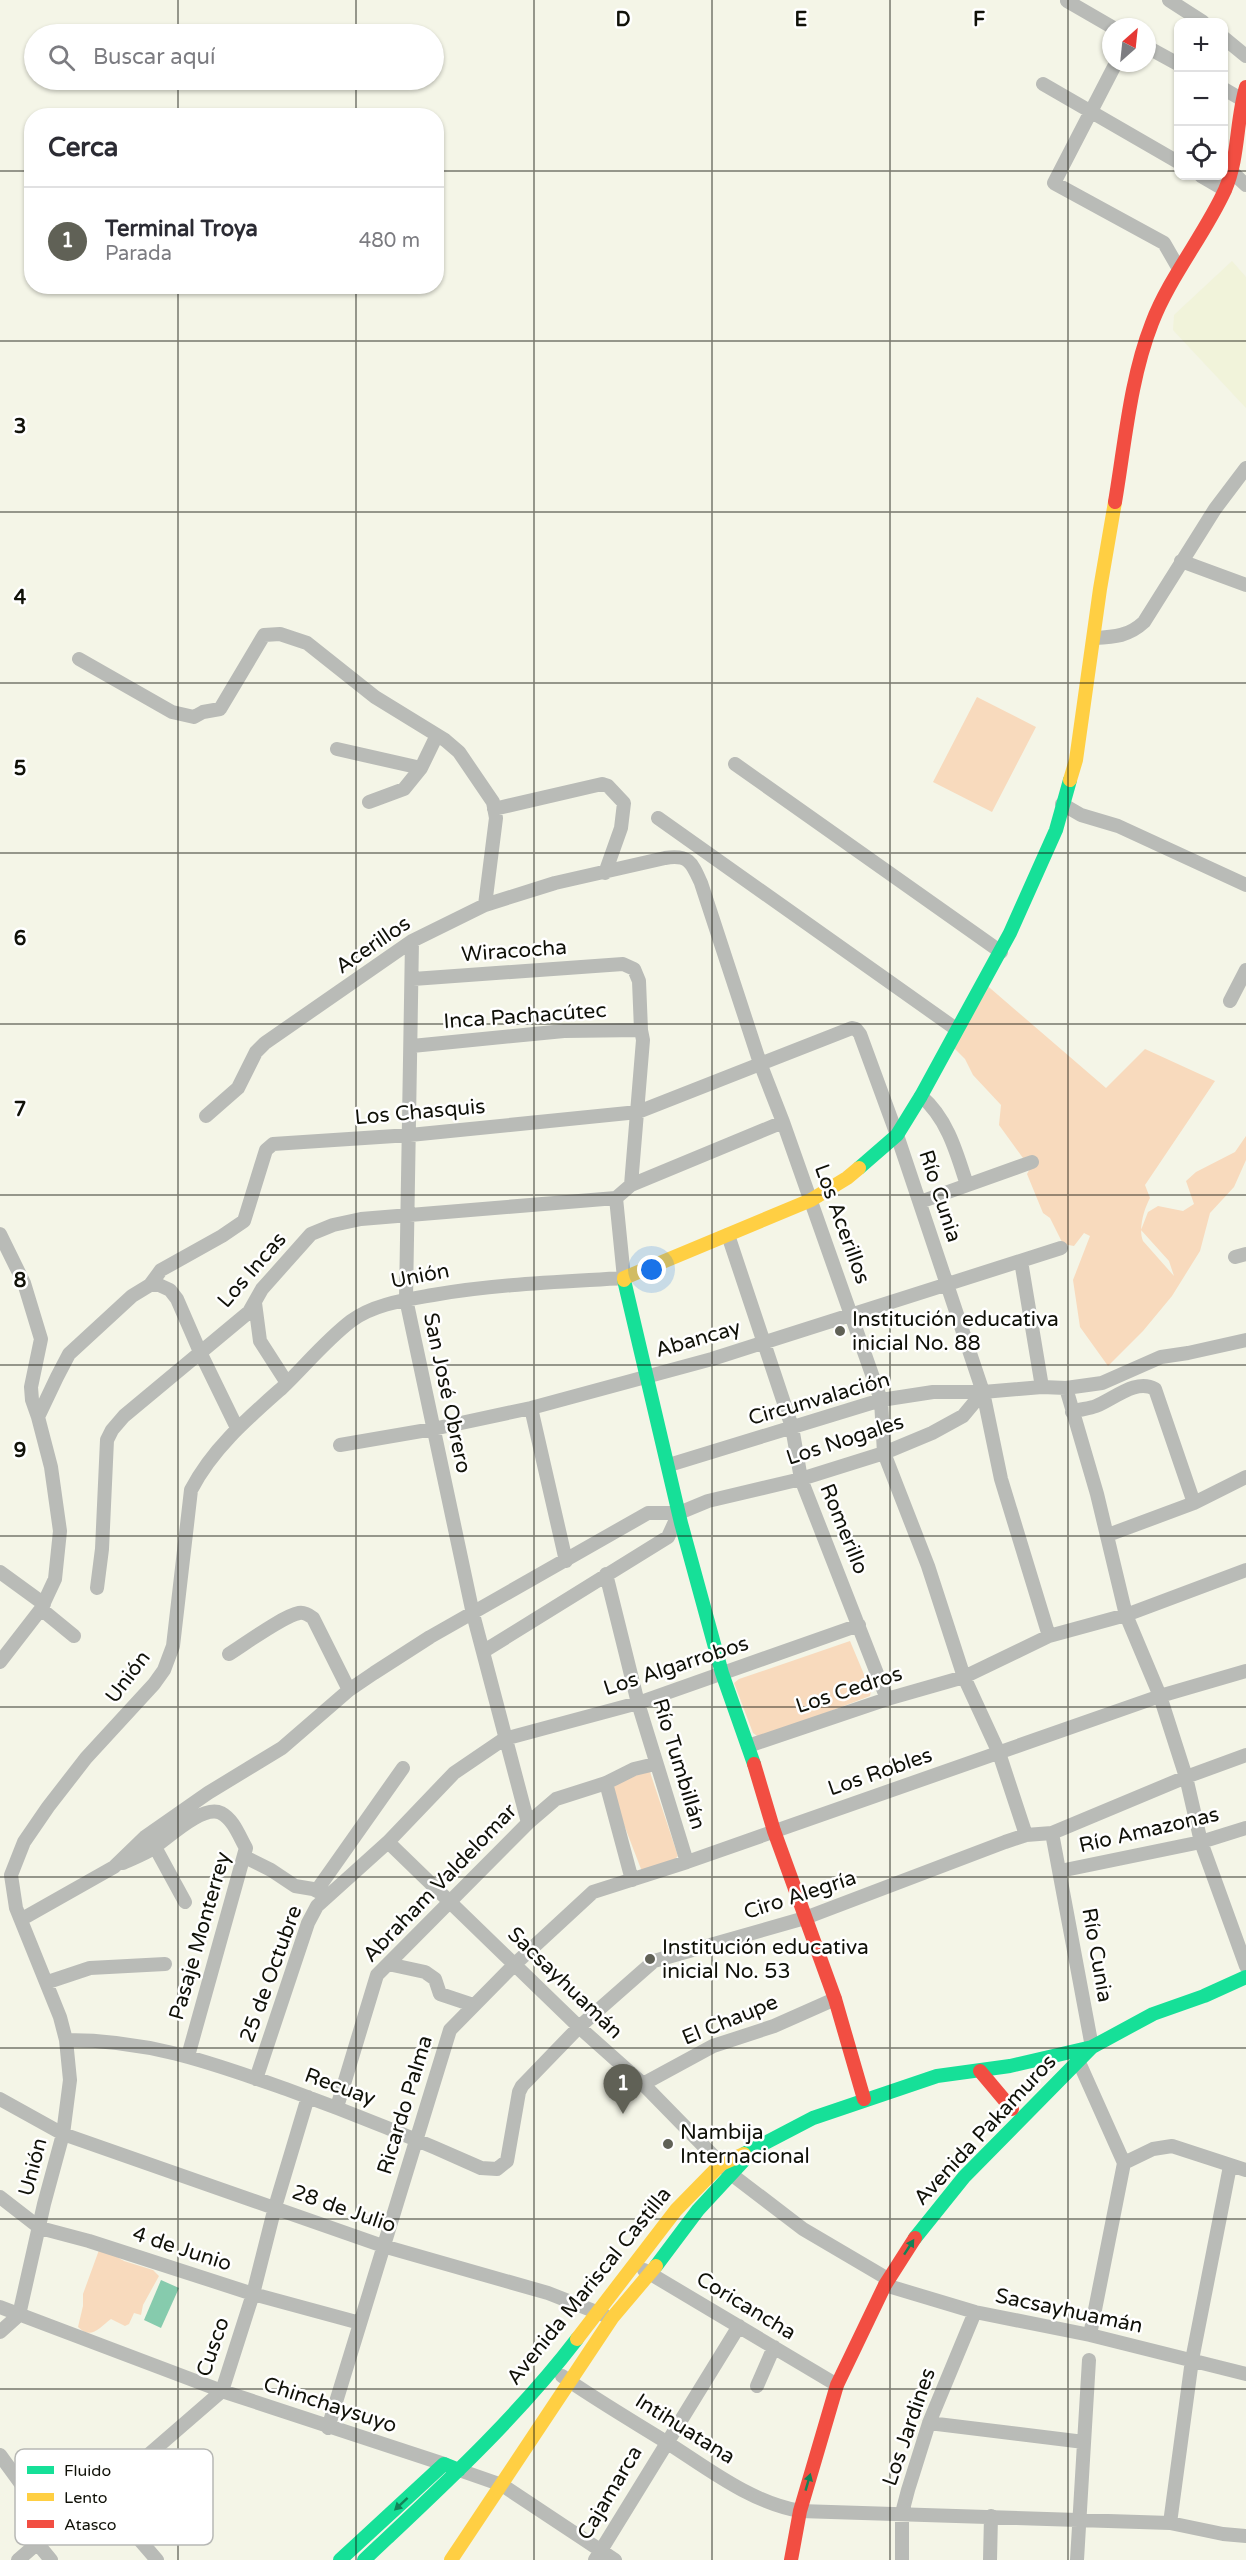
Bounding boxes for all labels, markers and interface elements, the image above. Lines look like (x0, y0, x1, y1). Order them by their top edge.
text: D (615, 8, 631, 32)
text: E (795, 8, 808, 32)
text: F (973, 8, 985, 32)
north arrow (1102, 18, 1156, 72)
map controls (1174, 18, 1228, 180)
button: + (1174, 18, 1228, 72)
search box (24, 24, 444, 90)
icon: search (45, 41, 78, 74)
text: Buscar aquí (93, 44, 215, 70)
button: − (1174, 72, 1228, 126)
button: locate (1174, 126, 1228, 180)
text: Cerca (48, 132, 118, 163)
text: Terminal Troya (105, 216, 258, 242)
text: 1 (61, 229, 74, 253)
text: 480 m (359, 229, 420, 253)
text: Parada (105, 242, 172, 266)
text: 3 (14, 415, 26, 439)
text: 4 (14, 586, 27, 610)
text: 5 (14, 757, 26, 781)
street label: Acerillos (331, 911, 415, 979)
text: 6 (14, 927, 26, 951)
street label: Wiracocha (460, 935, 568, 967)
street label: Inca Pachacútec (443, 998, 607, 1034)
street label: Los Chasquis (354, 1094, 486, 1130)
text: 7 (14, 1098, 26, 1122)
street label: Río Cunia (913, 1147, 967, 1245)
street label: Los Acerillos (809, 1161, 875, 1287)
street label: Los Incas (212, 1227, 292, 1313)
your location (637, 1255, 666, 1284)
street label: Unión (389, 1258, 451, 1294)
text: 8 (14, 1269, 26, 1293)
place label: Institución educativa inicial No. 88 (852, 1307, 1059, 1356)
street label: San José Obrero (418, 1311, 476, 1475)
street label: Abancay (653, 1315, 743, 1363)
marker: Institución educativa inicial No. 88 (833, 1324, 847, 1338)
street label: Circunvalación (745, 1367, 893, 1431)
street label: Los Nogales (783, 1409, 907, 1471)
text: 9 (14, 1439, 26, 1463)
street label: Romerillo (815, 1480, 873, 1578)
street label: Los Algarrobos (600, 1631, 752, 1701)
street label: Unión (100, 1646, 156, 1708)
street label: Los Cedros (793, 1661, 905, 1719)
street label: Río Tumbillán (647, 1696, 711, 1832)
street label: Los Robles (825, 1743, 935, 1801)
street label: Abraham Valdelomar (358, 1799, 522, 1967)
street label: Río Amazonas (1077, 1802, 1221, 1858)
street label: Pasaje Monterrey (164, 1849, 236, 2023)
street label: Ciro Alegría (741, 1865, 859, 1925)
street label: 25 de Octubre (235, 1902, 307, 2046)
street label: Río Cunia (1076, 1906, 1118, 2004)
street label: Sacsayhuamán (502, 1922, 628, 2044)
place label: Institución educativa inicial No. 53 (662, 1935, 869, 1984)
marker: Institución educativa inicial No. 53 (643, 1952, 657, 1966)
street label: El Chaupe (678, 1989, 782, 2051)
street label: Ricardo Palma (372, 2032, 438, 2178)
street label: Avenida Pakamuros (909, 2049, 1061, 2211)
street label: Recuay (301, 2063, 379, 2111)
pin: 1 (604, 2064, 642, 2114)
place label: Nambija Internacional (680, 2120, 810, 2169)
street label: Unión (13, 2135, 53, 2199)
marker: Nambija Internacional (661, 2137, 675, 2151)
street label: 28 de Julio (289, 2180, 399, 2238)
street label: Avenida Mariscal Castilla (501, 2182, 677, 2390)
street label: 4 de Junio (129, 2221, 235, 2277)
one-way arrow (904, 2238, 915, 2255)
street label: Coricancha (692, 2266, 800, 2346)
street label: Sacsayhuamán (993, 2283, 1145, 2339)
street label: Cusco (191, 2314, 235, 2380)
street label: Los Jardines (877, 2365, 941, 2489)
street label: Chinchaysuyo (260, 2372, 400, 2438)
street label: Intihuatana (630, 2388, 740, 2470)
street label: Cajamarca (572, 2441, 648, 2545)
legend (15, 2449, 213, 2545)
text: Fluido (64, 2461, 111, 2481)
one-way arrow (804, 2473, 813, 2491)
text: Lento (64, 2488, 108, 2508)
one-way arrow (393, 2497, 408, 2511)
text: Atasco (64, 2515, 117, 2535)

